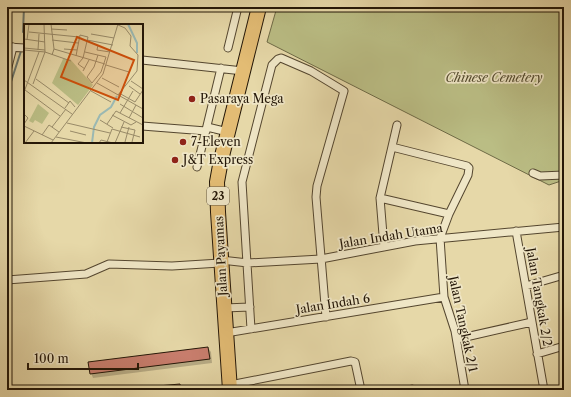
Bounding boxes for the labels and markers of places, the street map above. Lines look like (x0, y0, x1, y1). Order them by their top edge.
place label: Pasaraya Mega (200, 91, 284, 106)
marker: Pasaraya Mega (187, 94, 197, 104)
place label: 7-Eleven (191, 134, 241, 149)
marker: 7-Eleven (178, 137, 188, 147)
place label: J&T Express (181, 152, 253, 167)
marker: J&T Express (170, 155, 180, 165)

